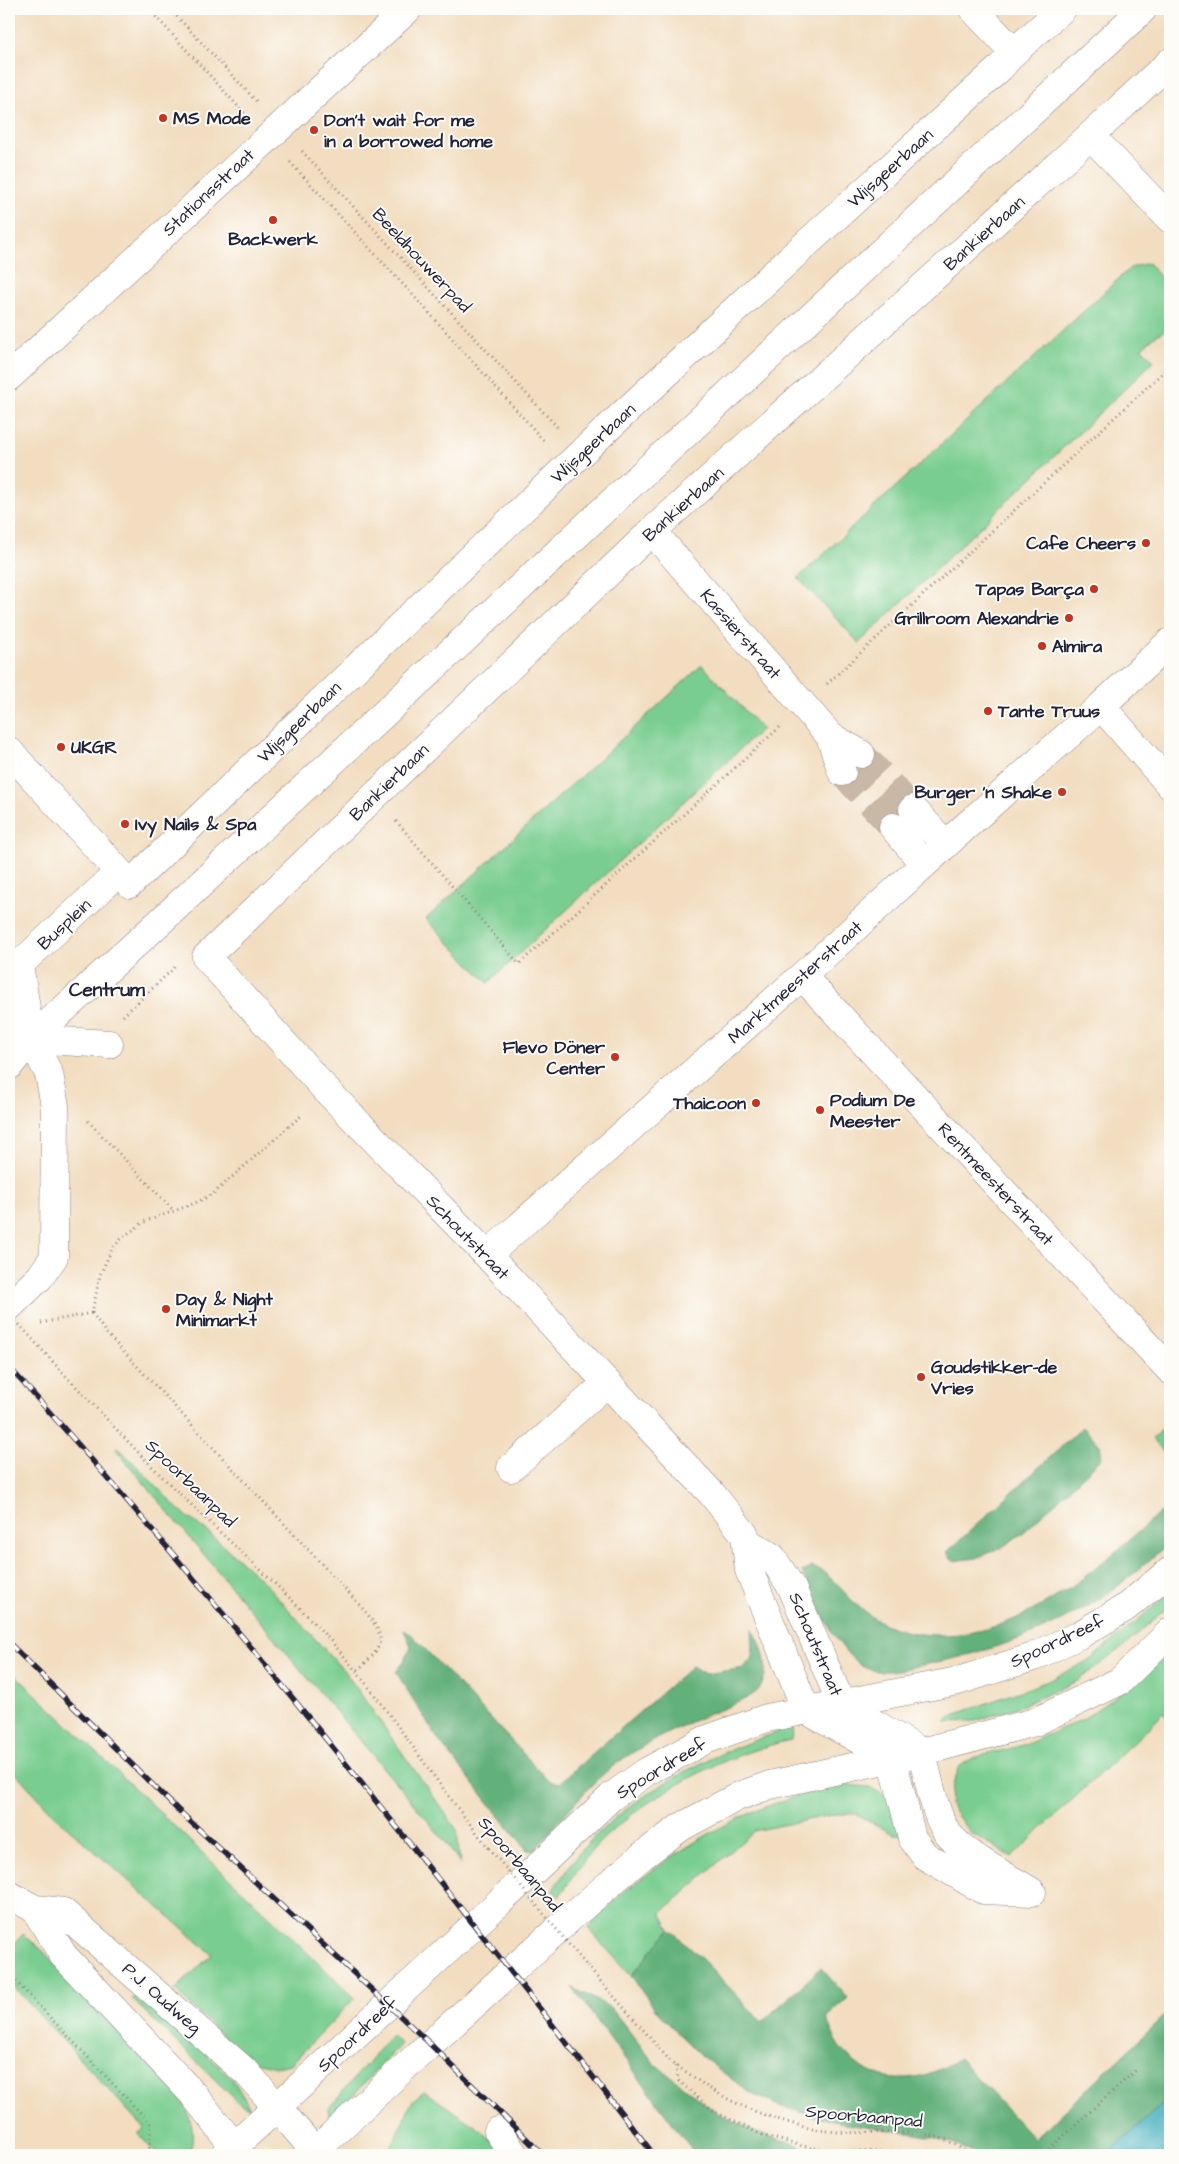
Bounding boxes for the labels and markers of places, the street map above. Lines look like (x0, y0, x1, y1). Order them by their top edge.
place label: MS Mode (173, 106, 251, 131)
place label: Don't wait for me in a borrowed home (324, 108, 493, 154)
marker: MS Mode (157, 112, 169, 124)
marker: Don't wait for me in a borrowed home (308, 124, 320, 136)
marker: Backwerk (267, 214, 279, 226)
place label: Backwerk (228, 227, 319, 252)
place label: Cafe Cheers (1026, 531, 1136, 556)
marker: Cafe Cheers (1140, 537, 1152, 549)
place label: Tapas Barça (975, 577, 1085, 602)
marker: Tapas Barça (1088, 583, 1100, 595)
place label: Grillroom Alexandrie (894, 606, 1059, 631)
marker: Grillroom Alexandrie (1063, 612, 1075, 624)
place label: Almira (1052, 634, 1103, 659)
marker: Almira (1036, 640, 1048, 652)
place label: Tante Truus (997, 699, 1100, 724)
marker: Tante Truus (982, 705, 994, 717)
place label: UKGR (71, 735, 117, 760)
marker: UKGR (55, 741, 67, 753)
place label: Burger 'n Shake (914, 780, 1052, 806)
marker: Burger 'n Shake (1056, 786, 1068, 798)
place label: Ivy Nails & Spa (135, 812, 257, 838)
marker: Ivy Nails & Spa (119, 818, 131, 830)
place label: Flevo Döner Center (503, 1035, 605, 1081)
marker: Flevo Döner Center (609, 1051, 621, 1063)
place label: Podium De Meester (830, 1088, 916, 1134)
place label: Thaicoon (672, 1091, 746, 1116)
marker: Thaicoon (750, 1097, 762, 1109)
marker: Podium De Meester (814, 1104, 826, 1116)
place label: Day & Night Minimarkt (176, 1287, 273, 1333)
marker: Day & Night Minimarkt (160, 1303, 172, 1315)
place label: Goudstikker-de Vries (930, 1355, 1058, 1401)
marker: Goudstikker-de Vries (915, 1371, 927, 1383)

